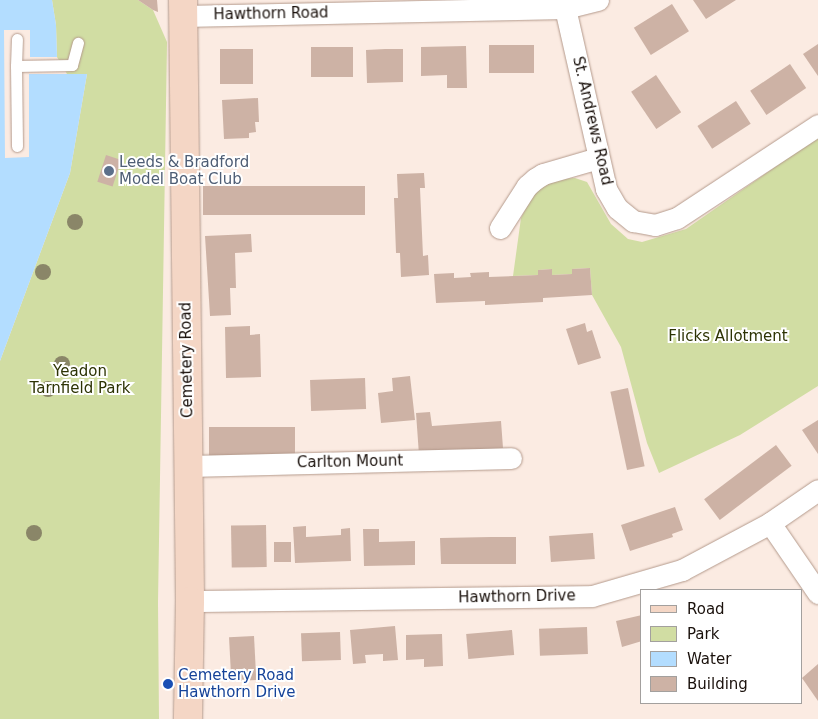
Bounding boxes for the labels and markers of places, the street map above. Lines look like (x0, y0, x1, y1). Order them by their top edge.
place label: Leeds & Bradford Model Boat Club (119, 153, 249, 188)
marker: Leeds & Bradford Model Boat Club (103, 165, 115, 177)
place label: Cemetery Road Hawthorn Drive (178, 666, 295, 701)
marker: Cemetery Road Hawthorn Drive (162, 678, 174, 690)

